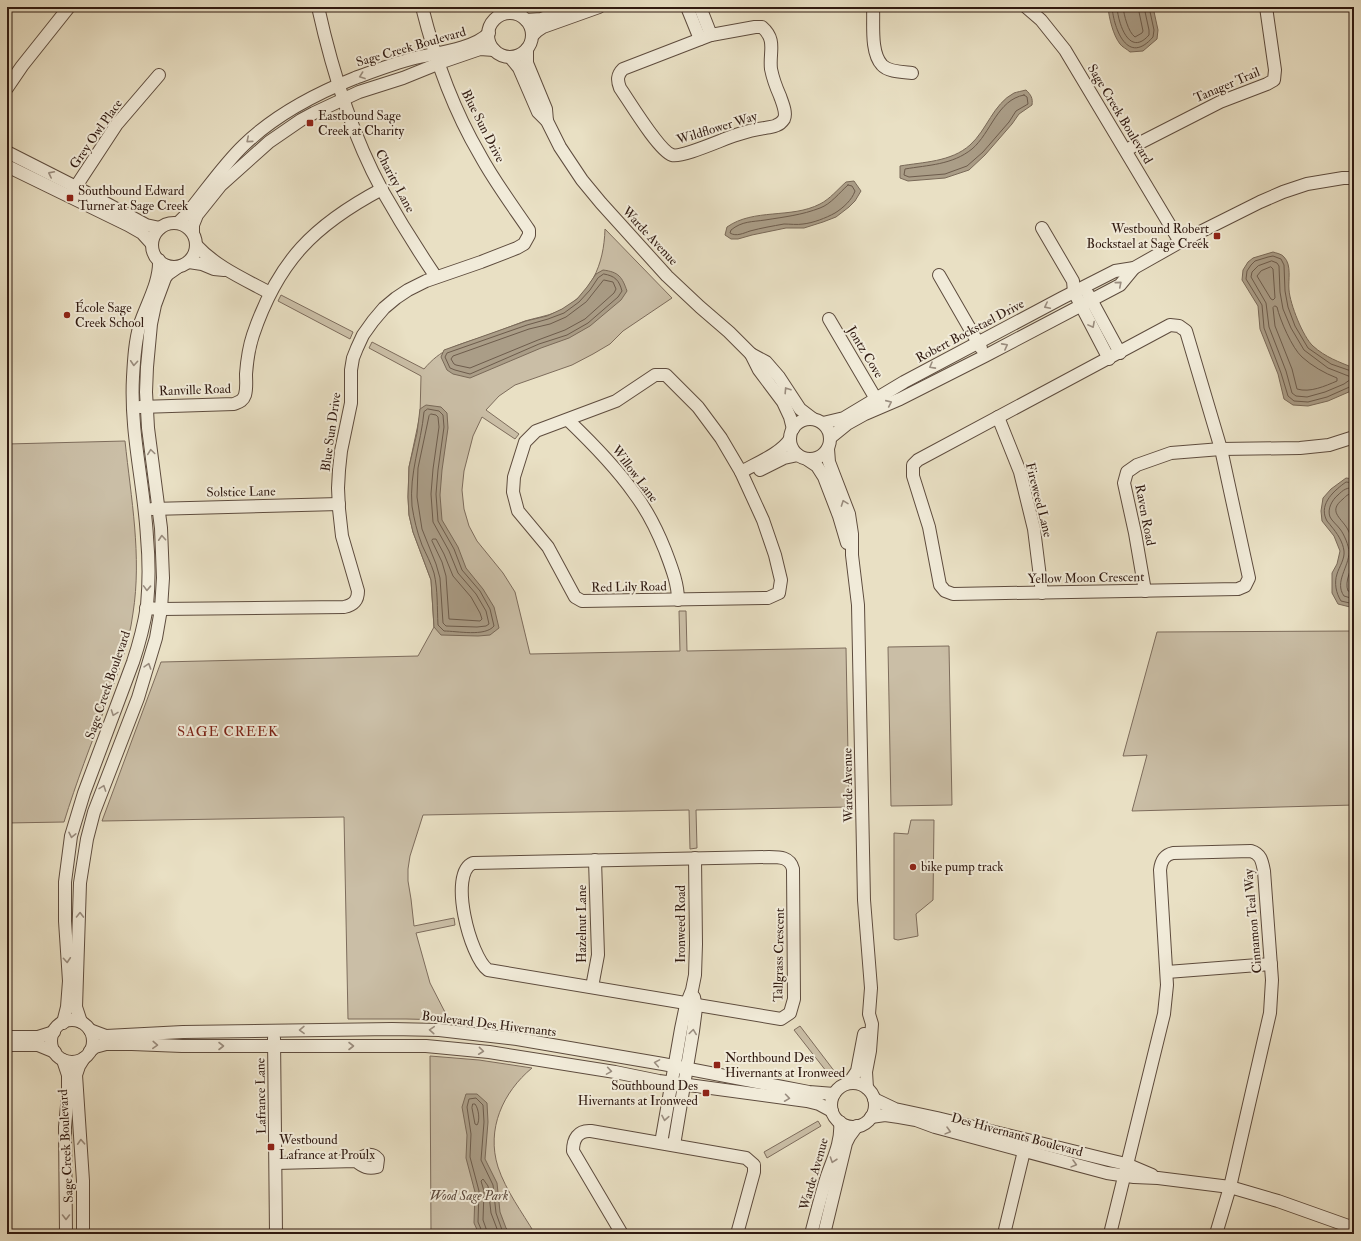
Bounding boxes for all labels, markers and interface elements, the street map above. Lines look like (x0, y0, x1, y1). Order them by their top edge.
street label: Sage Creek Boulevard (354, 24, 468, 70)
street label: Sage Creek Boulevard (1084, 61, 1156, 167)
street label: Tanager Trail (1192, 64, 1263, 106)
one-way arrow (358, 71, 365, 79)
street label: Blue Sun Drive (458, 87, 508, 166)
street label: Grey Owl Place (66, 96, 127, 172)
place label: Eastbound Sage Creek at Charity (318, 108, 404, 140)
street label: Wildflower Way (674, 108, 760, 149)
marker: Eastbound Sage Creek at Charity (305, 118, 315, 128)
one-way arrow (247, 136, 254, 143)
street label: Charity Lane (371, 147, 419, 216)
one-way arrow (47, 171, 55, 179)
place label: Southbound Edward Turner at Sage Creek (78, 183, 189, 214)
marker: Southbound Edward Turner at Sage Creek (65, 193, 75, 203)
street label: Warde Avenue (618, 203, 682, 269)
place label: Westbound Robert Bockstael at Sage Creek (1087, 221, 1210, 252)
marker: Westbound Robert Bockstael at Sage Creek (1212, 231, 1222, 241)
one-way arrow (1114, 281, 1122, 288)
street label: Robert Bockstael Drive (913, 295, 1027, 366)
place label: École Sage Creek School (75, 299, 145, 331)
one-way arrow (1044, 301, 1051, 308)
marker: École Sage Creek School (62, 310, 72, 320)
one-way arrow (1087, 321, 1094, 328)
street label: Jontz Cove (843, 322, 887, 381)
one-way arrow (1001, 343, 1008, 350)
one-way arrow (129, 360, 138, 366)
one-way arrow (929, 362, 937, 369)
street label: Ranville Road (159, 381, 232, 399)
one-way arrow (784, 387, 792, 394)
street label: Blue Sun Drive (318, 391, 345, 473)
one-way arrow (885, 400, 892, 408)
street label: Willow Lane (608, 442, 662, 506)
one-way arrow (147, 449, 156, 455)
street label: Fireweed Lane (1022, 461, 1056, 540)
street label: Solstice Lane (206, 483, 276, 501)
street label: Raven Road (1131, 483, 1159, 548)
one-way arrow (841, 499, 849, 506)
one-way arrow (157, 535, 166, 541)
street label: Yellow Moon Crescent (1028, 569, 1144, 587)
street label: Red Lily Road (591, 578, 668, 597)
one-way arrow (143, 585, 152, 591)
street label: Sage Creek Boulevard (82, 628, 134, 741)
one-way arrow (143, 663, 152, 670)
one-way arrow (110, 709, 118, 716)
district label: SAGE CREEK (177, 723, 279, 740)
street label: Warde Avenue (839, 747, 857, 823)
one-way arrow (99, 785, 107, 792)
one-way arrow (68, 832, 76, 839)
place label: bike pump track (921, 859, 1004, 876)
marker: bike pump track (908, 862, 918, 872)
street label: Cinnamon Teal Way (1240, 868, 1267, 974)
street label: Hazelnut Lane (574, 884, 590, 963)
street label: Ironweed Road (673, 884, 689, 963)
street label: Tallgrass Crescent (770, 908, 788, 1002)
one-way arrow (76, 912, 84, 918)
one-way arrow (63, 957, 72, 963)
street label: Boulevard Des Hivernants (421, 1008, 558, 1040)
one-way arrow (299, 1026, 305, 1034)
one-way arrow (429, 1026, 435, 1034)
one-way arrow (688, 1029, 697, 1035)
one-way arrow (152, 1040, 158, 1049)
one-way arrow (218, 1042, 224, 1050)
one-way arrow (348, 1042, 354, 1050)
one-way arrow (478, 1046, 484, 1055)
place label: Northbound Des Hivernants at Ironweed (725, 1050, 846, 1081)
street label: Lafrance Lane (252, 1057, 270, 1134)
one-way arrow (654, 1059, 661, 1068)
marker: Northbound Des Hivernants at Ironweed (712, 1060, 722, 1070)
one-way arrow (606, 1066, 612, 1075)
place label: Southbound Des Hivernants at Ironweed (578, 1078, 699, 1109)
street label: Sage Creek Boulevard (55, 1088, 77, 1203)
marker: Southbound Des Hivernants at Ironweed (701, 1088, 711, 1098)
one-way arrow (784, 1093, 790, 1102)
street label: Des Hivernants Boulevard (950, 1110, 1085, 1160)
one-way arrow (661, 1115, 670, 1121)
one-way arrow (945, 1126, 952, 1135)
place label: Westbound Lafrance at Proulx (278, 1132, 375, 1163)
street label: Warde Avenue (796, 1135, 832, 1213)
one-way arrow (76, 1139, 85, 1145)
marker: Westbound Lafrance at Proulx (266, 1142, 276, 1152)
one-way arrow (829, 1156, 837, 1163)
one-way arrow (1070, 1159, 1077, 1168)
park label: Wood Sage Park (430, 1188, 508, 1204)
one-way arrow (62, 1214, 70, 1220)

